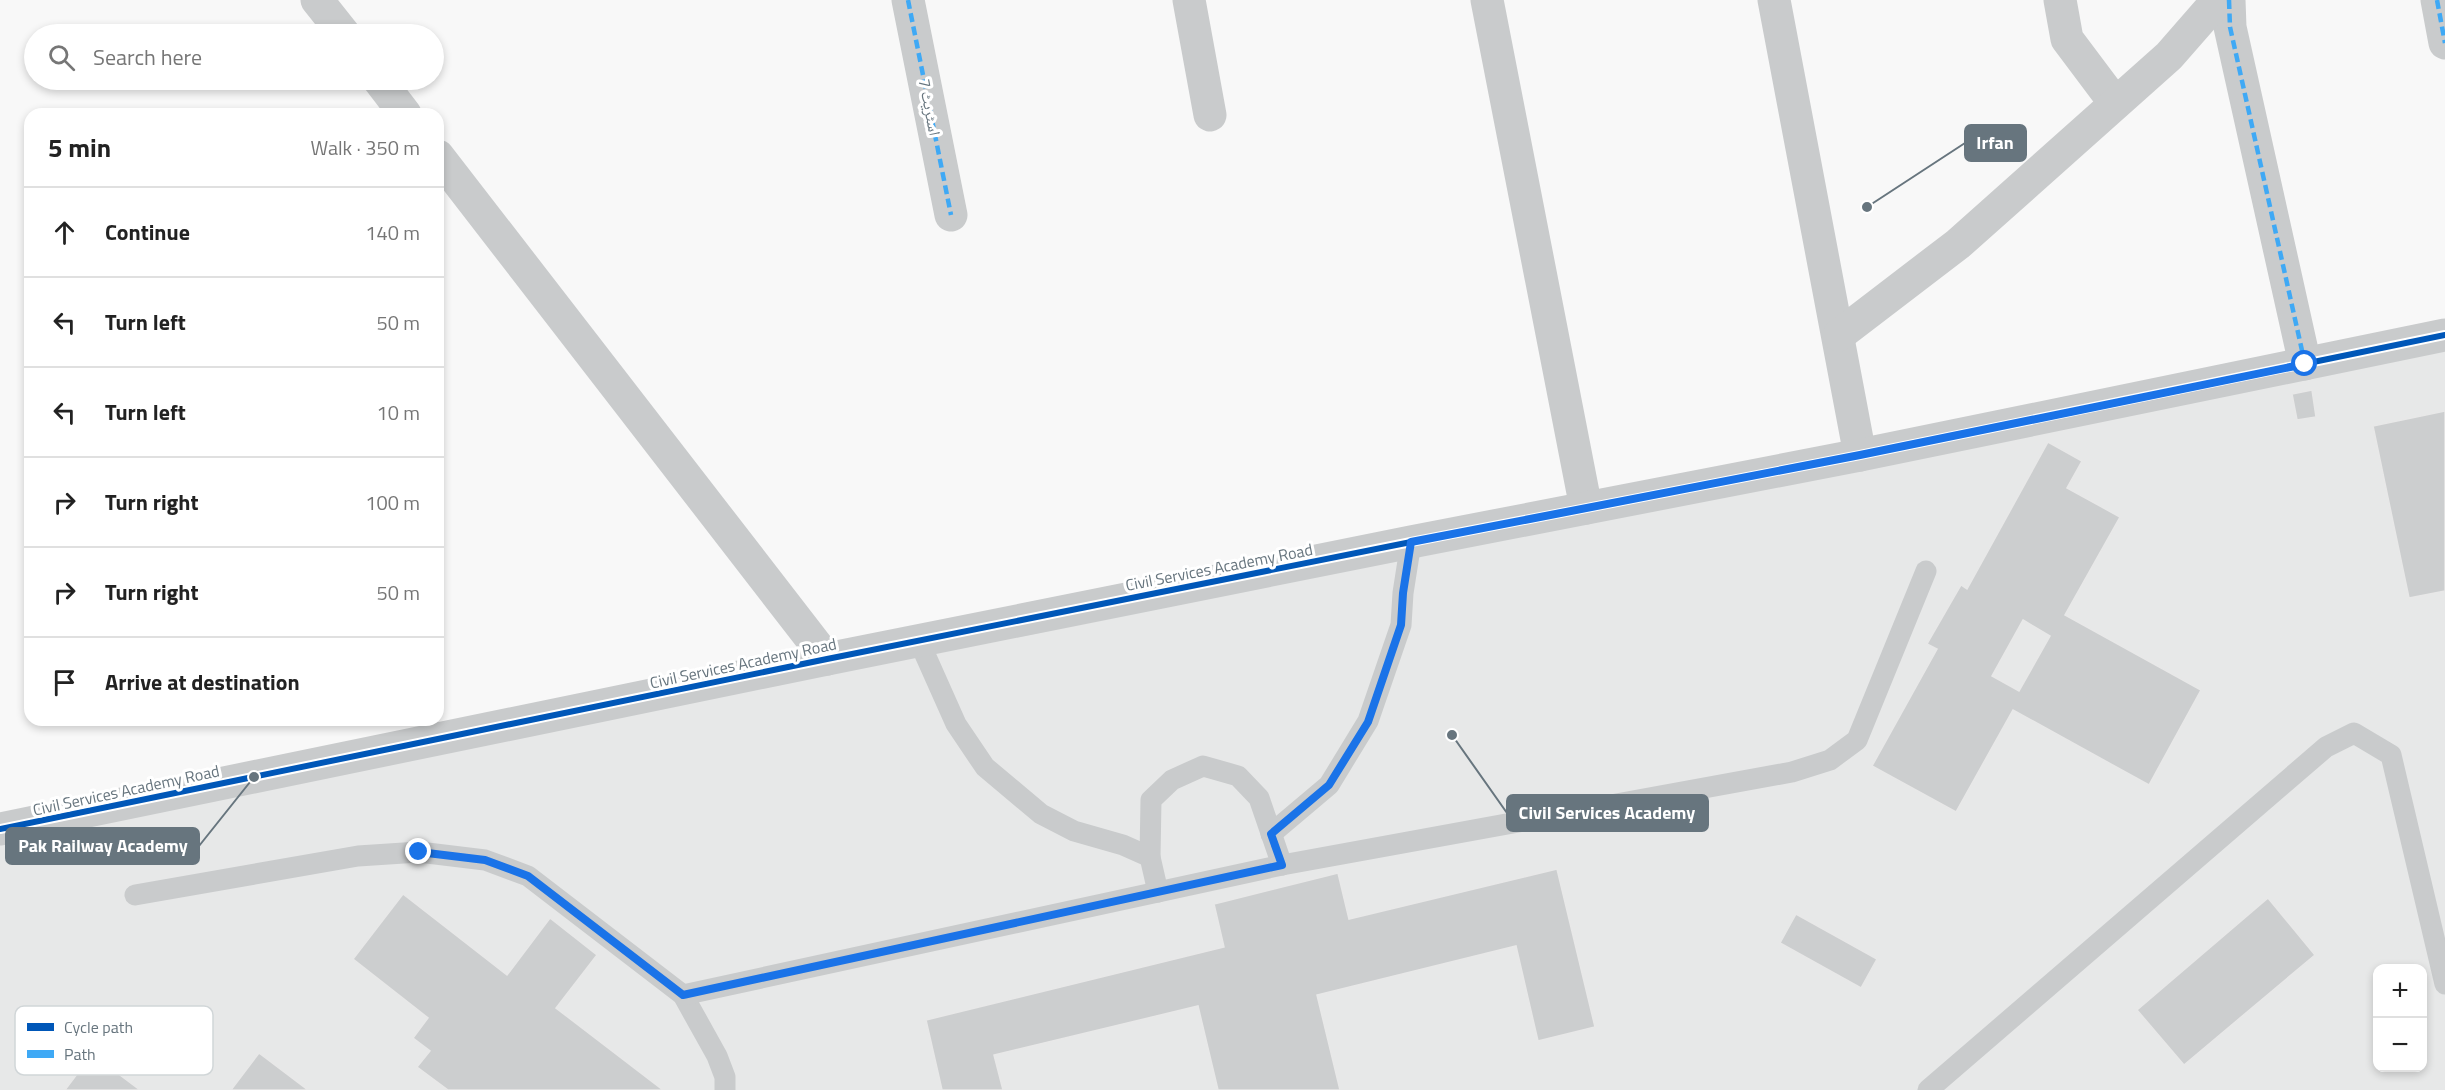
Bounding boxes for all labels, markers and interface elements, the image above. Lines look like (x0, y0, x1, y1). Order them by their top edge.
search box (24, 24, 444, 90)
text: Search here (93, 40, 202, 74)
icon: search (45, 41, 78, 74)
street label: اسٹریٹ 7 (913, 76, 947, 138)
callout: Irfan (1965, 125, 2026, 161)
text: 5 min (48, 128, 111, 167)
text: Irfan (1976, 129, 2014, 156)
text: Walk · 350 m (311, 132, 420, 163)
text: Continue (105, 215, 190, 249)
icon: ahead (48, 216, 81, 249)
text: 140 m (365, 217, 420, 248)
text: Turn left (105, 305, 186, 339)
icon: left (48, 306, 81, 339)
text: 50 m (376, 307, 420, 338)
route start (2291, 350, 2317, 376)
text: Turn left (105, 395, 186, 429)
icon: left (48, 396, 81, 429)
text: 10 m (376, 397, 420, 428)
text: Turn right (105, 485, 199, 519)
icon: right (48, 486, 81, 519)
text: 100 m (365, 487, 420, 518)
street label: Civil Services Academy Road (1123, 537, 1315, 597)
text: Turn right (105, 575, 199, 609)
icon: right (48, 576, 81, 609)
text: 50 m (376, 577, 420, 608)
street label: Civil Services Academy Road (647, 631, 839, 695)
text: Arrive at destination (105, 665, 300, 699)
icon: arrive (48, 666, 81, 699)
street label: Civil Services Academy Road (30, 758, 222, 822)
callout: Civil Services Academy (1507, 795, 1708, 831)
text: Civil Services Academy (1519, 799, 1695, 826)
callout: Pak Railway Academy (6, 828, 199, 864)
text: Pak Railway Academy (18, 832, 188, 859)
route end (405, 838, 431, 864)
map controls (2373, 964, 2427, 1072)
button: + (2373, 964, 2427, 1018)
legend (15, 1006, 213, 1075)
text: Cycle path (64, 1015, 133, 1039)
button: − (2373, 1018, 2427, 1072)
text: Path (64, 1042, 96, 1066)

